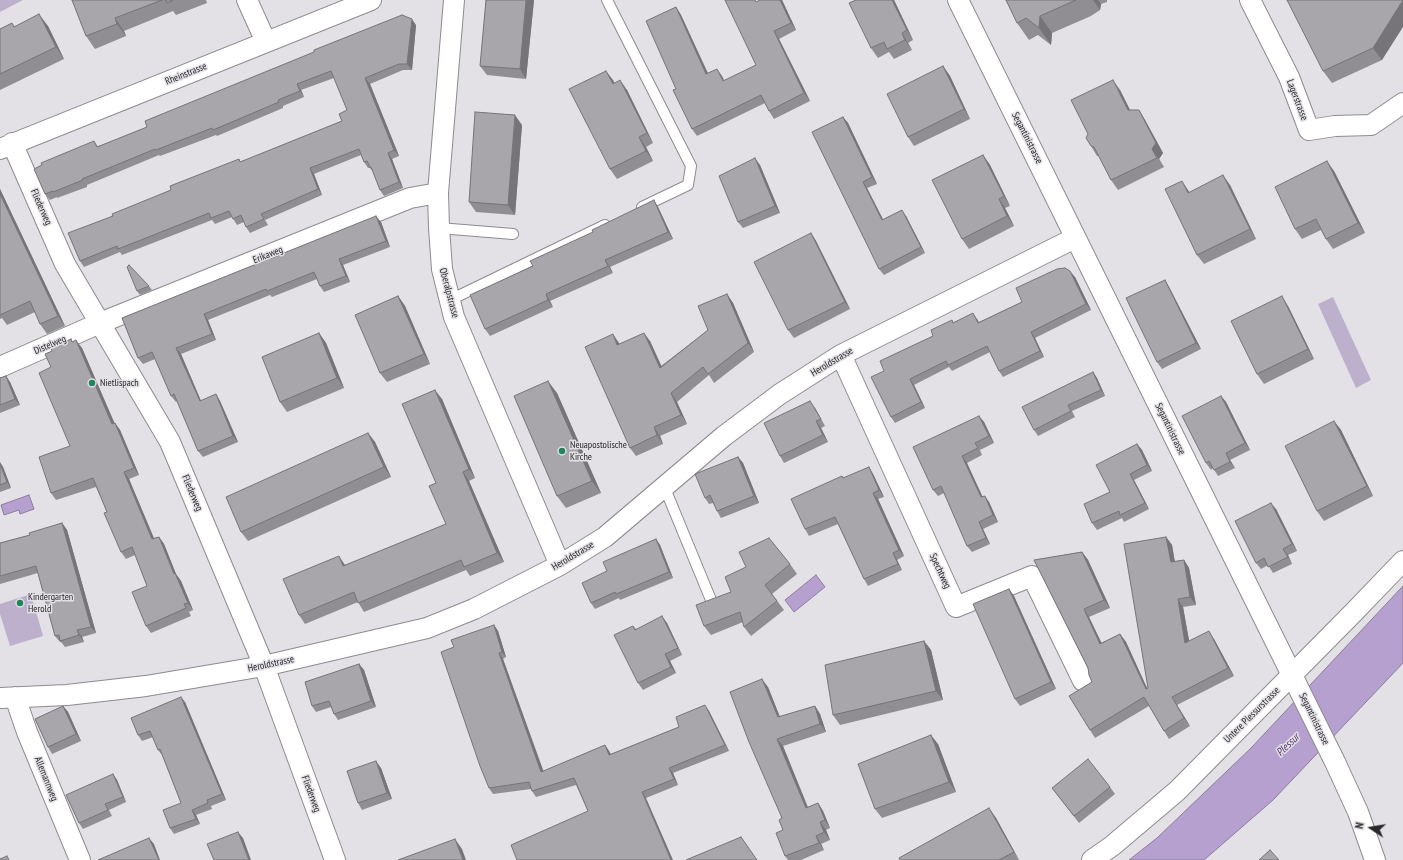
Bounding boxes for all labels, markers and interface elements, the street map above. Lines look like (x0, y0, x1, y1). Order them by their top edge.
street label: Rheinstrasse (164, 60, 208, 88)
street label: Lagerstrasse (1284, 78, 1310, 122)
street label: Segantinistrasse (1009, 110, 1045, 166)
street label: Fliederweg (28, 187, 54, 227)
street label: Erikaweg (251, 244, 285, 266)
street label: Oberalpstrasse (437, 267, 461, 319)
street label: Distelweg (32, 333, 68, 357)
street label: Heroldstrasse (809, 345, 855, 379)
place label: Nietlispach (100, 377, 139, 389)
marker: Nietlispach (87, 378, 97, 388)
street label: Segantinistrasse (1152, 401, 1188, 457)
place label: Neuapostolische Kirche (570, 439, 627, 462)
marker: Neuapostolische Kirche (557, 446, 567, 456)
street label: Fliederweg (179, 473, 205, 513)
street label: Heroldstrasse (550, 539, 596, 573)
street label: Spechtweg (927, 551, 953, 591)
place label: Kindergarten Herold (28, 591, 73, 614)
marker: Kindergarten Herold (15, 598, 25, 608)
street label: Heroldstrasse (247, 653, 295, 675)
street label: Untere Plessurstrasse (1222, 685, 1282, 745)
street label: Segantinistrasse (1296, 691, 1332, 747)
water label: Plessur (1274, 731, 1302, 759)
street label: Allemannweg (32, 755, 60, 803)
street label: Fliederweg (299, 774, 323, 814)
north arrow (1351, 808, 1391, 848)
text: N (1352, 821, 1367, 830)

